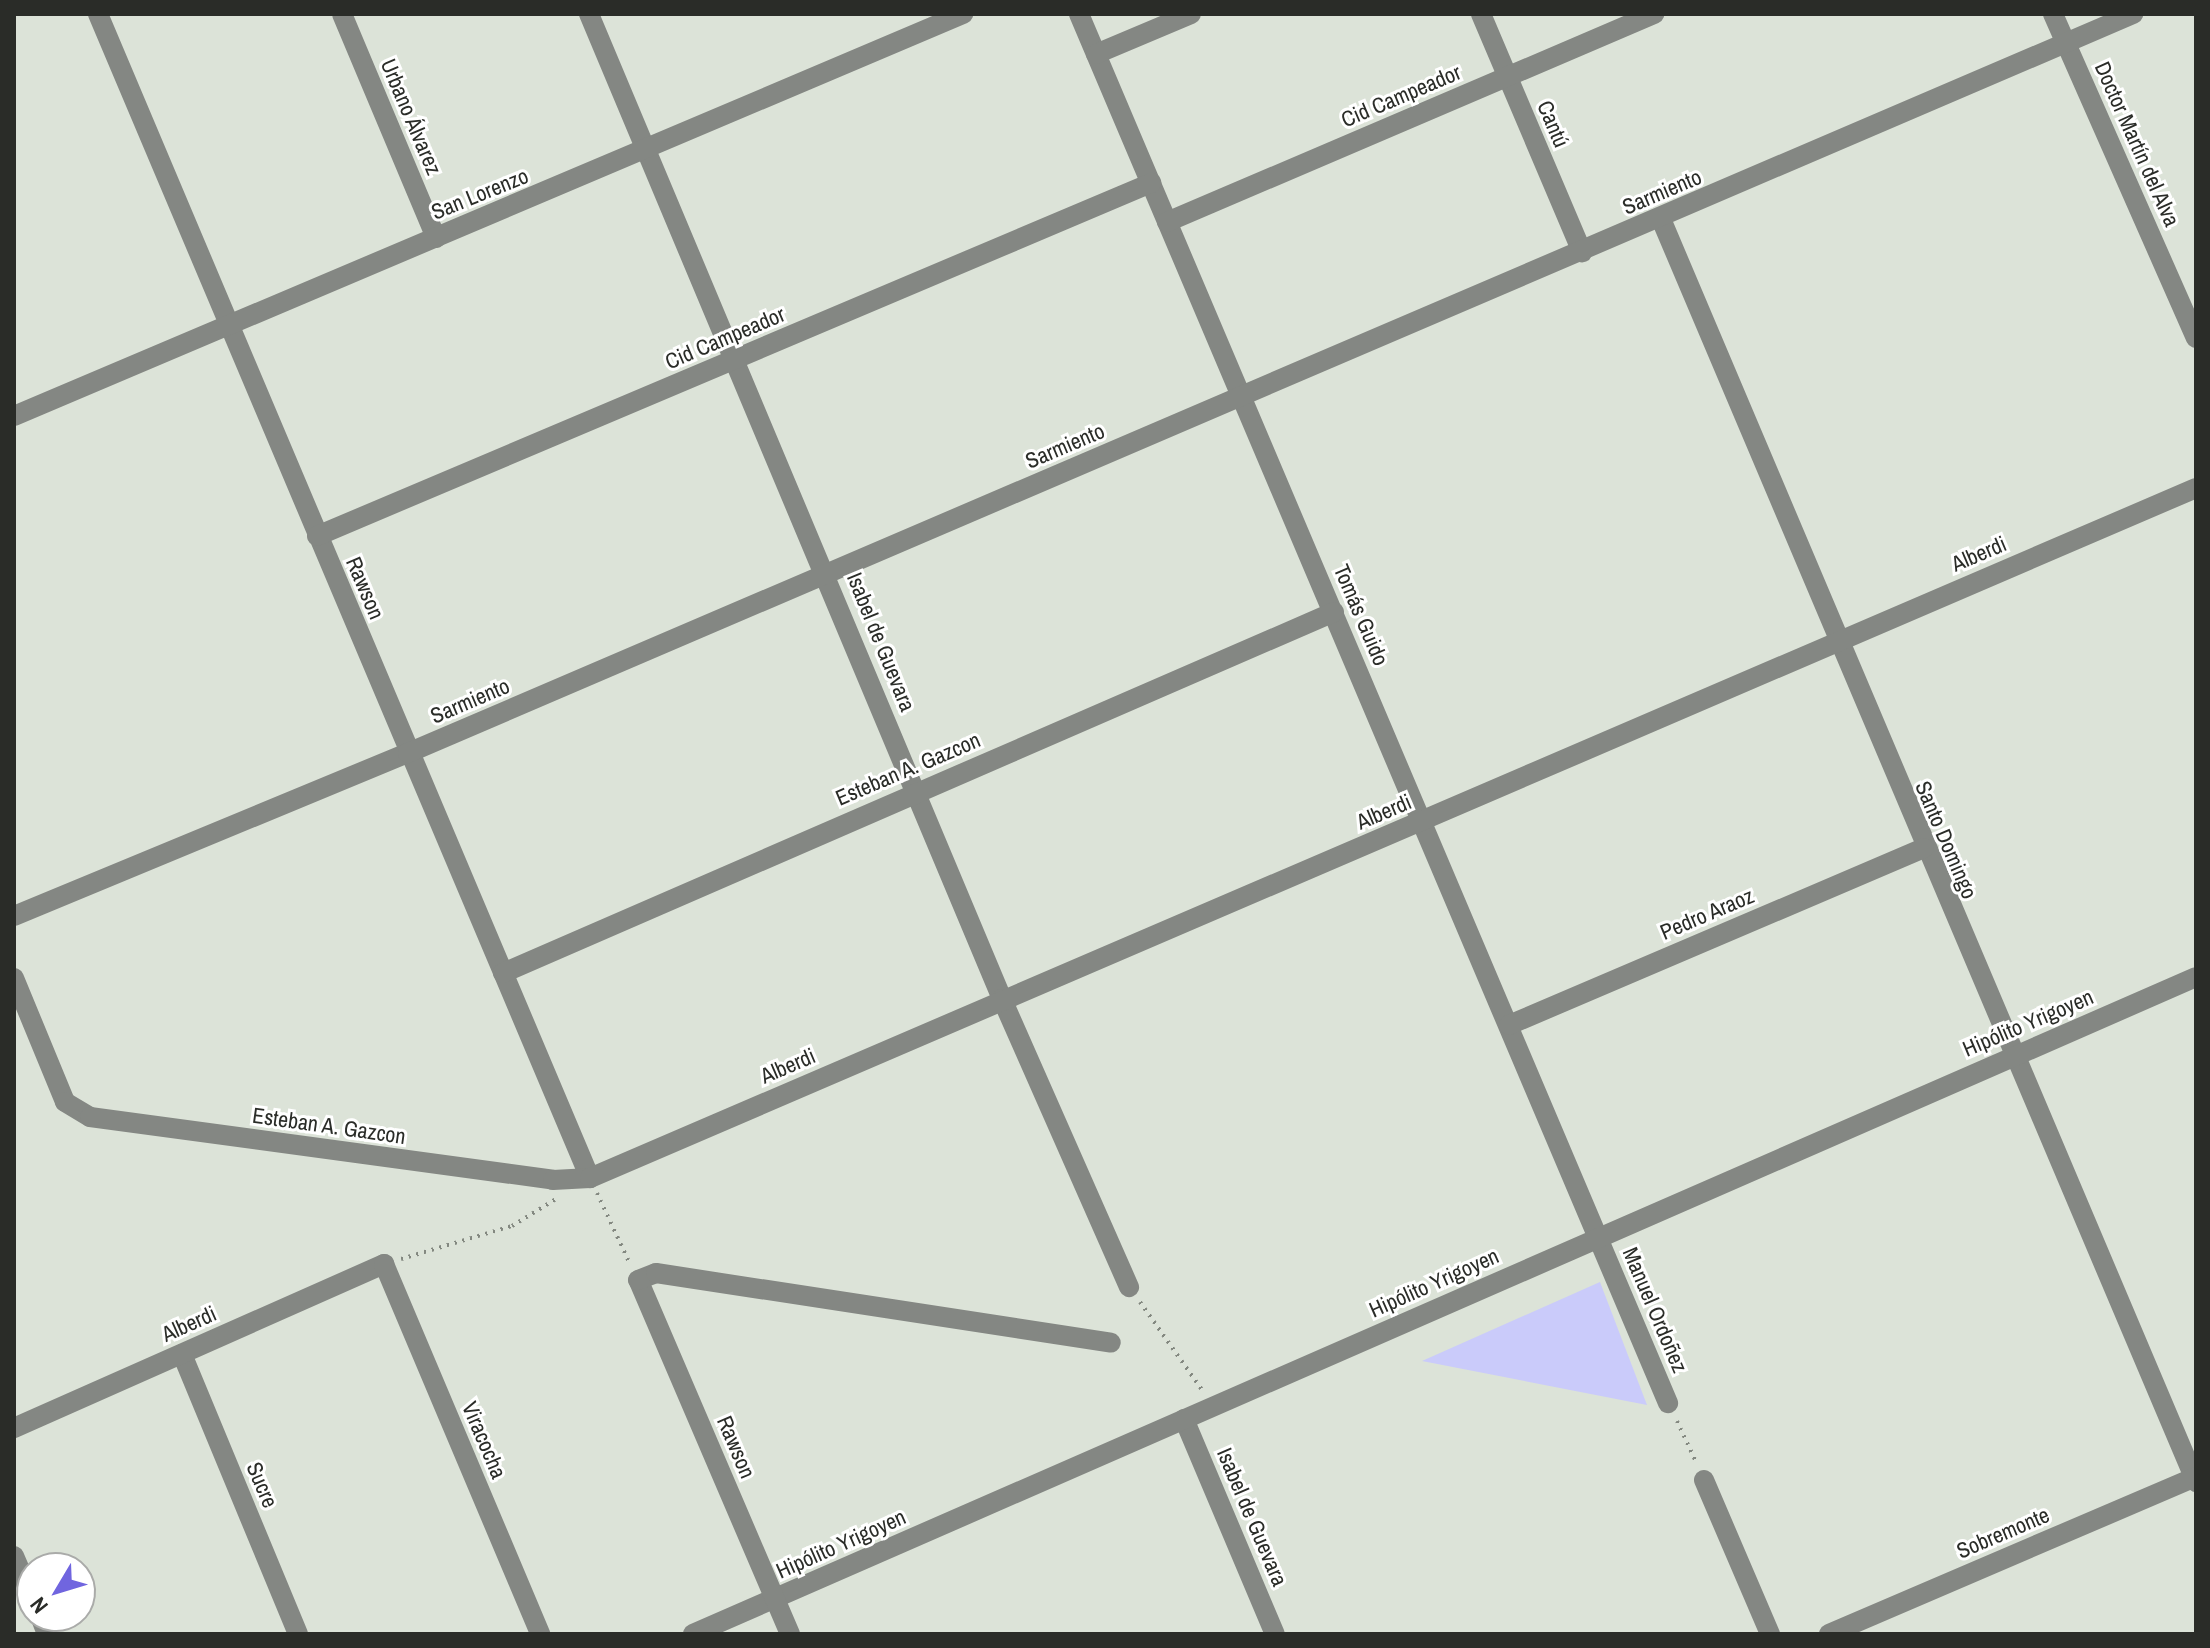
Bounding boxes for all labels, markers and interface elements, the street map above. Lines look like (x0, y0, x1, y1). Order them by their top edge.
street label: Urbano Álvarez (375, 55, 447, 179)
street label: Doctor Martín del Alva (2089, 57, 2185, 231)
street label: Cid Campeador (1337, 59, 1465, 133)
street label: Cantú (1531, 97, 1575, 151)
street label: San Lorenzo (428, 163, 532, 225)
street label: Sarmiento (1619, 164, 1705, 220)
street label: Cid Campeador (661, 301, 789, 375)
street label: Sarmiento (1022, 418, 1108, 474)
street label: Alberdi (1948, 531, 2010, 577)
street label: Rawson (340, 553, 390, 623)
street label: Tomás Guido (1328, 560, 1394, 670)
street label: Isabel de Guevara (841, 569, 921, 715)
street label: Sarmiento (427, 673, 513, 729)
street label: Esteban A. Gazcon (831, 726, 985, 812)
street label: Santo Domingo (1909, 777, 1983, 903)
street label: Alberdi (1353, 789, 1415, 835)
street label: Pedro Araoz (1656, 882, 1758, 946)
street label: Hipólito Yrigoyen (1959, 984, 2097, 1062)
street label: Alberdi (757, 1043, 819, 1089)
street label: Esteban A. Gazcon (250, 1102, 408, 1150)
street label: Hipólito Yrigoyen (1365, 1243, 1503, 1323)
street label: Manuel Ordoñez (1617, 1243, 1693, 1377)
street label: Alberdi (158, 1300, 220, 1348)
street label: Viracocha (456, 1398, 512, 1482)
street label: Rawson (711, 1412, 761, 1482)
street label: Isabel de Guevara (1211, 1444, 1293, 1590)
street label: Sucre (241, 1458, 283, 1512)
street label: Sobremonte (1953, 1502, 2053, 1564)
street label: Hipólito Yrigoyen (772, 1504, 910, 1584)
north arrow (16, 1552, 96, 1632)
text: N (23, 1591, 54, 1620)

